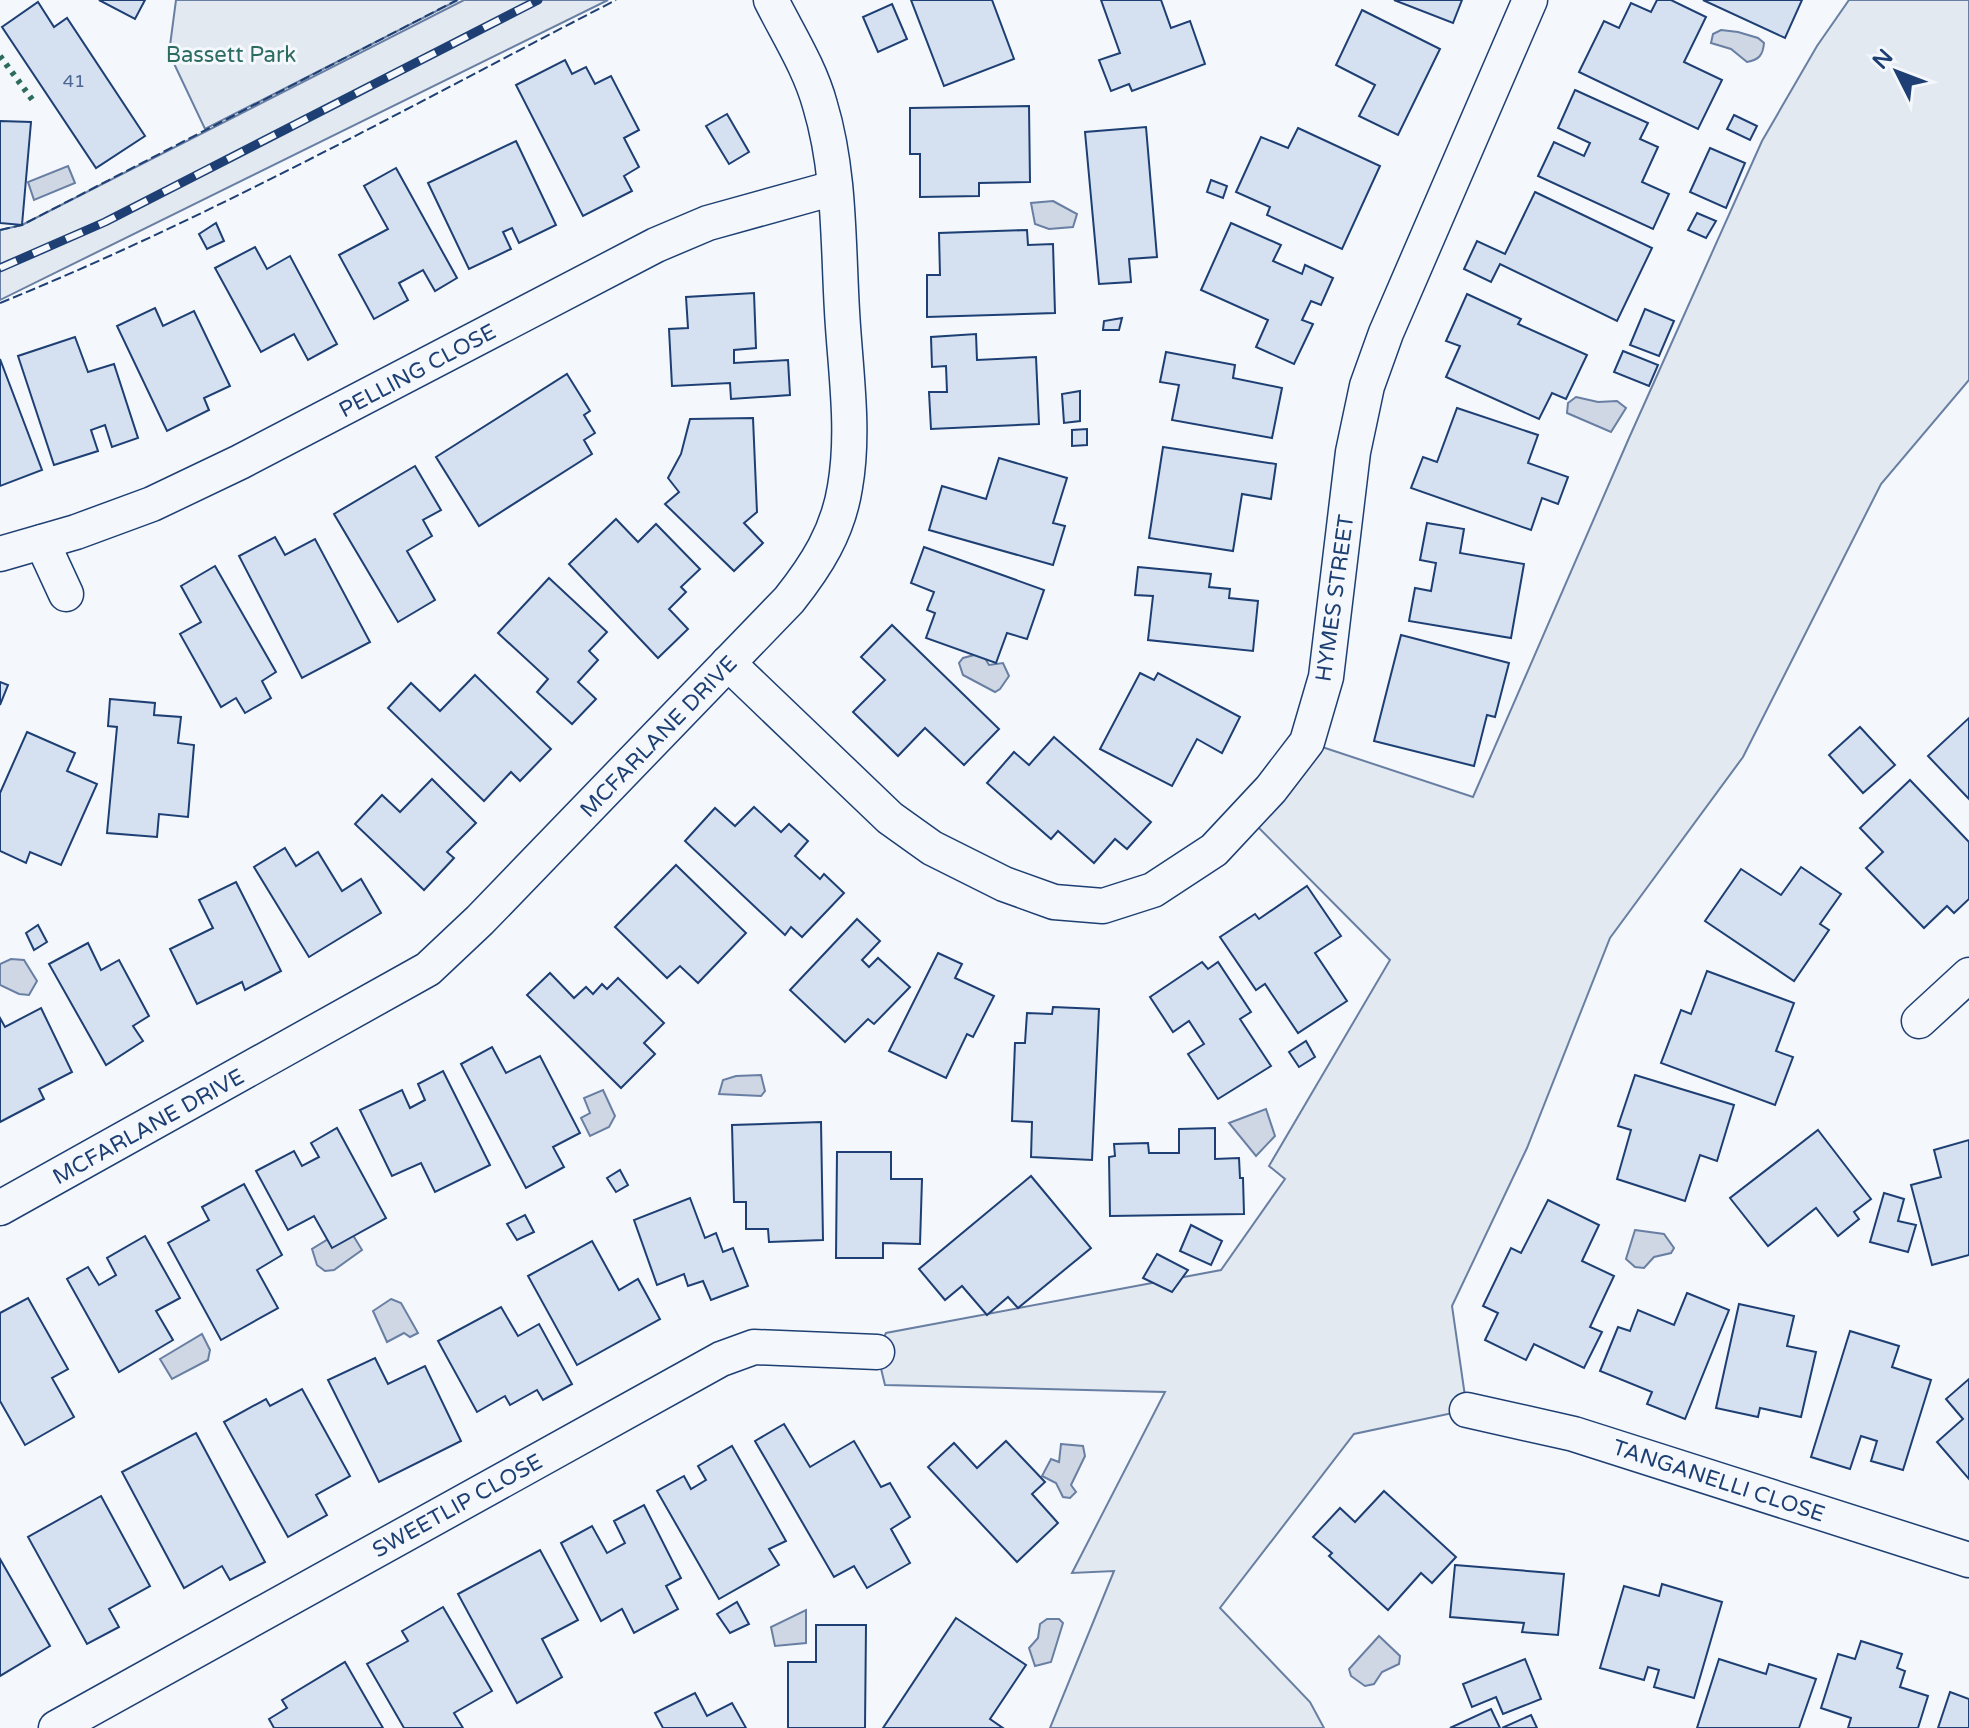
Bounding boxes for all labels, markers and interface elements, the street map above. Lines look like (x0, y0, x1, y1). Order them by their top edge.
north arrow (1857, 32, 1937, 112)
park label: Bassett Park (166, 42, 296, 68)
text: N (1867, 44, 1898, 75)
house number: 41 (63, 70, 85, 92)
street label: PELLING CLOSE (335, 319, 500, 423)
street label: HYMES STREET (1310, 512, 1360, 683)
street label: MCFARLANE DRIVE (575, 650, 743, 823)
street label: MCFARLANE DRIVE (48, 1063, 249, 1190)
street label: TANGANELLI CLOSE (1609, 1434, 1828, 1528)
street label: SWEETLIP CLOSE (368, 1448, 547, 1563)

